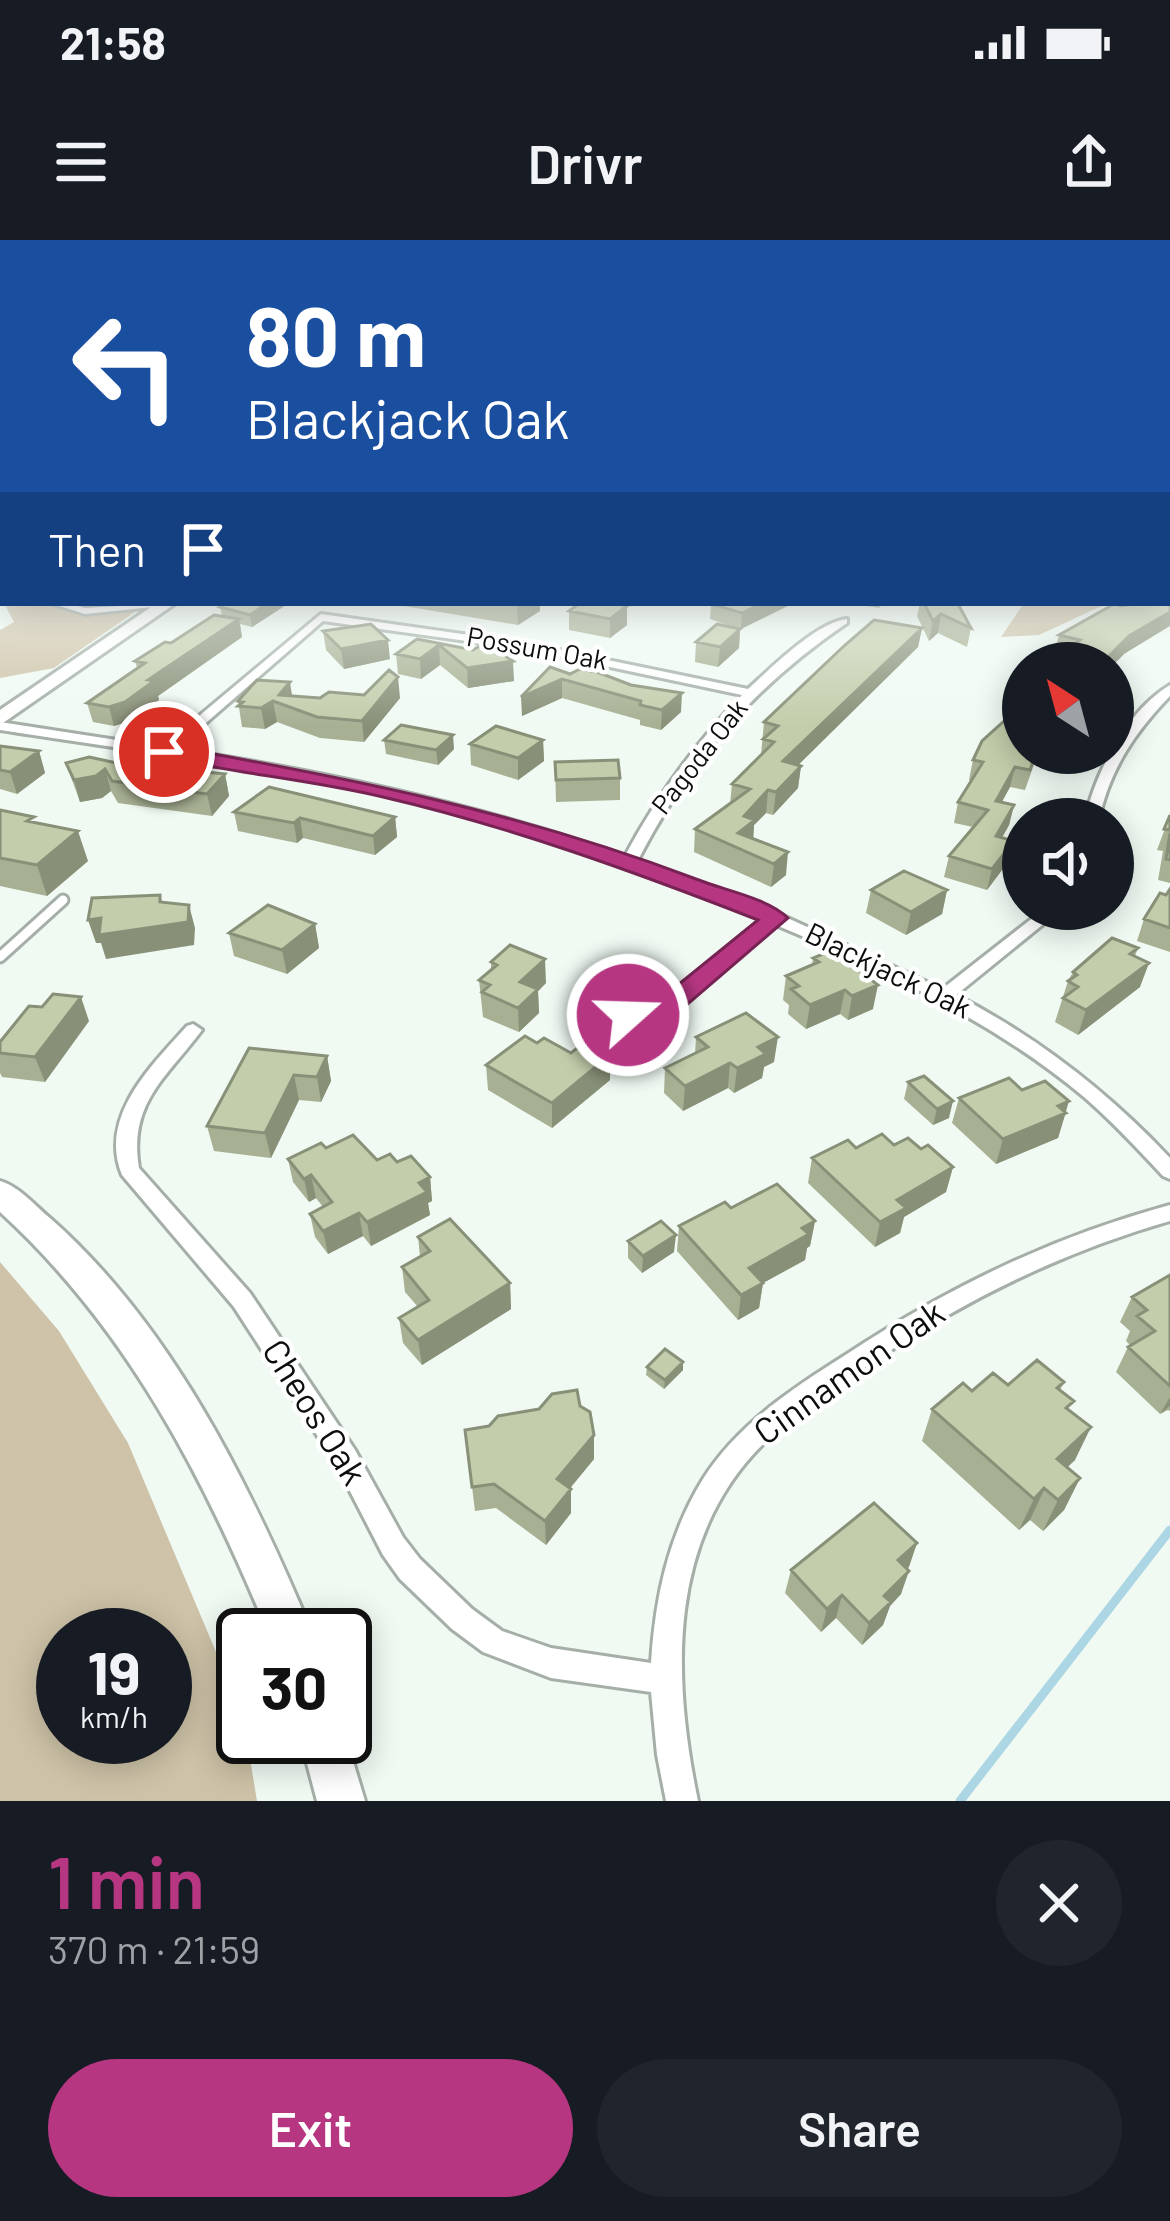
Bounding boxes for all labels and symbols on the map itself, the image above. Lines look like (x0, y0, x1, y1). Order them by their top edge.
street label: Possum Oak (465, 619, 610, 675)
north arrow (1002, 642, 1134, 774)
street label: Pagoda Oak (644, 692, 753, 819)
pin (113, 701, 215, 803)
street label: Blackjack Oak (800, 914, 978, 1025)
position arrow (565, 952, 691, 1078)
street label: Cinnamon Oak (745, 1289, 952, 1452)
street label: Cheos Oak (255, 1331, 378, 1492)
speed limit sign: 30 (216, 1608, 372, 1764)

